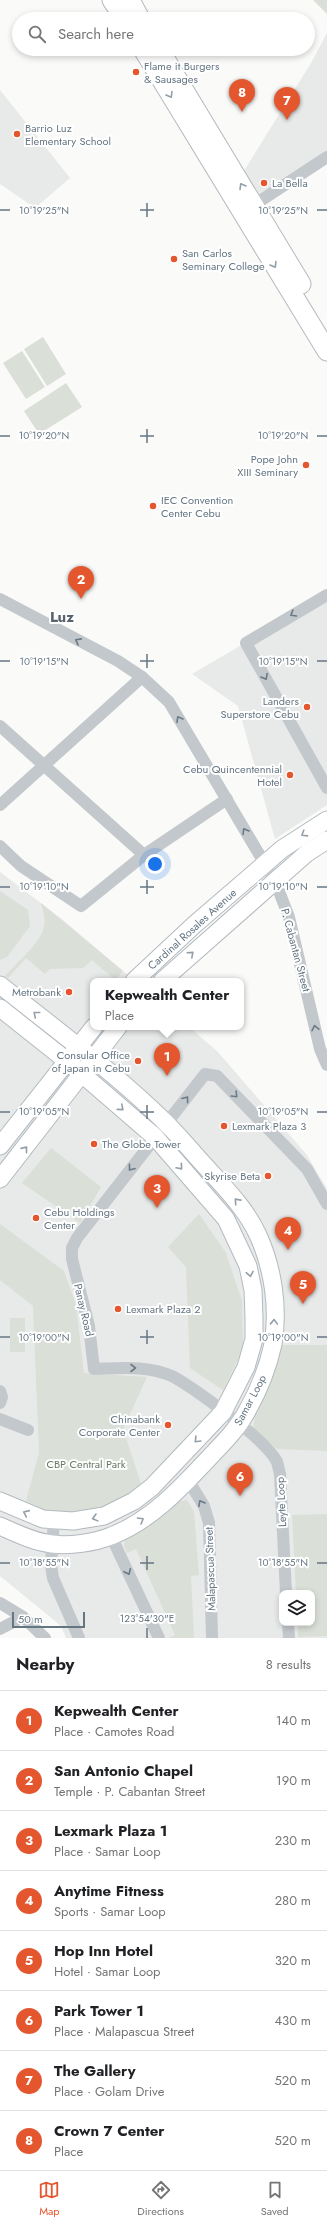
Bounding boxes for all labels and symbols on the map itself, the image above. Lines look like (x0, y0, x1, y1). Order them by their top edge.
place label: Flame it Burgers & Sausages (144, 58, 220, 87)
marker: Flame it Burgers & Sausages (131, 67, 141, 77)
pin: 8 (229, 79, 255, 112)
pin: 7 (274, 87, 300, 120)
one-way arrow (165, 91, 173, 98)
place label: Barrio Luz Elementary School (25, 120, 111, 149)
marker: Barrio Luz Elementary School (12, 129, 22, 139)
place label: La Bella (272, 175, 308, 191)
marker: La Bella (259, 178, 269, 188)
one-way arrow (240, 183, 247, 190)
text: 10°19'25"N (19, 203, 69, 218)
text: 10°19'25"N (258, 203, 308, 218)
place label: San Carlos Seminary College (182, 245, 265, 274)
marker: San Carlos Seminary College (169, 254, 179, 264)
one-way arrow (269, 261, 277, 268)
text: 10°19'20"N (19, 428, 69, 443)
text: 10°19'20"N (258, 428, 308, 443)
place label: Pope John XIII Seminary (237, 451, 298, 480)
marker: Pope John XIII Seminary (301, 460, 311, 470)
place label: IEC Convention Center Cebu (161, 492, 233, 521)
marker: IEC Convention Center Cebu (148, 501, 158, 511)
pin: 2 (68, 566, 94, 599)
district label: Luz (50, 606, 74, 628)
one-way arrow (290, 610, 297, 617)
one-way arrow (75, 638, 82, 645)
text: 10°19'15"N (20, 654, 68, 669)
text: 10°19'15"N (259, 654, 307, 669)
one-way arrow (260, 672, 267, 680)
place label: Landers Superstore Cebu (221, 693, 300, 722)
marker: Landers Superstore Cebu (302, 702, 312, 712)
one-way arrow (177, 716, 184, 723)
place label: Cebu Quincentennial Hotel (183, 761, 282, 790)
marker: Cebu Quincentennial Hotel (285, 770, 295, 780)
one-way arrow (242, 828, 250, 835)
one-way arrow (301, 829, 308, 837)
your location (145, 854, 165, 874)
text: 10°19'10"N (19, 879, 69, 894)
text: 10°19'10"N (258, 879, 308, 894)
street label: Cardinal Rosales Avenue (144, 884, 240, 973)
street label: P. Cabantan Street (277, 907, 315, 994)
one-way arrow (186, 952, 194, 959)
place label: Metrobank (12, 984, 61, 1000)
marker: Metrobank (64, 987, 74, 997)
one-way arrow (34, 1012, 41, 1019)
one-way arrow (312, 1024, 320, 1031)
pin: 1 (154, 1043, 180, 1076)
place label: Consular Office of Japan in Cebu (52, 1047, 130, 1076)
marker: Consular Office of Japan in Cebu (133, 1056, 143, 1066)
one-way arrow (231, 1090, 238, 1098)
one-way arrow (181, 1097, 188, 1104)
one-way arrow (116, 1103, 123, 1110)
text: 10°19'05"N (19, 1104, 69, 1119)
text: 10°19'05"N (258, 1104, 308, 1119)
place label: Lexmark Plaza 3 (232, 1118, 306, 1134)
marker: Lexmark Plaza 3 (219, 1121, 229, 1131)
place label: The Globe Tower (102, 1136, 181, 1152)
marker: The Globe Tower (89, 1139, 99, 1149)
one-way arrow (20, 1146, 27, 1154)
one-way arrow (176, 1162, 183, 1170)
one-way arrow (128, 1164, 135, 1171)
place label: Skyrise Beta (204, 1168, 260, 1184)
marker: Skyrise Beta (263, 1171, 273, 1181)
pin: 3 (144, 1175, 170, 1208)
one-way arrow (234, 1198, 241, 1206)
place label: Cebu Holdings Center (44, 1204, 115, 1233)
marker: Cebu Holdings Center (31, 1213, 41, 1223)
pin: 4 (275, 1217, 301, 1250)
one-way arrow (245, 1271, 253, 1278)
pin: 5 (290, 1271, 316, 1304)
street label: Panay Road (70, 1282, 98, 1338)
place label: Lexmark Plaza 2 (126, 1301, 201, 1317)
marker: Lexmark Plaza 2 (113, 1304, 123, 1314)
one-way arrow (270, 1319, 278, 1325)
text: 10°19'00"N (19, 1330, 69, 1345)
text: 10°19'00"N (258, 1330, 308, 1345)
one-way arrow (130, 1364, 136, 1372)
street label: Samar Loop (230, 1372, 270, 1428)
place label: Chinabank Corporate Center (79, 1411, 160, 1440)
marker: Chinabank Corporate Center (163, 1420, 173, 1430)
one-way arrow (194, 1435, 202, 1443)
park label: CBP Central Park (46, 1456, 126, 1472)
pin: 6 (227, 1463, 253, 1496)
street label: Leyte Loop (272, 1477, 290, 1527)
one-way arrow (199, 1500, 206, 1507)
one-way arrow (23, 1510, 31, 1518)
one-way arrow (92, 1513, 99, 1521)
one-way arrow (137, 1517, 144, 1525)
street label: Malapascua Street (201, 1526, 219, 1611)
text: 10°18'55"N (19, 1555, 69, 1570)
text: 10°18'55"N (258, 1555, 308, 1570)
one-way arrow (123, 1567, 131, 1575)
scale bar (12, 1610, 85, 1629)
text: 123°54'30"E (120, 1611, 174, 1626)

